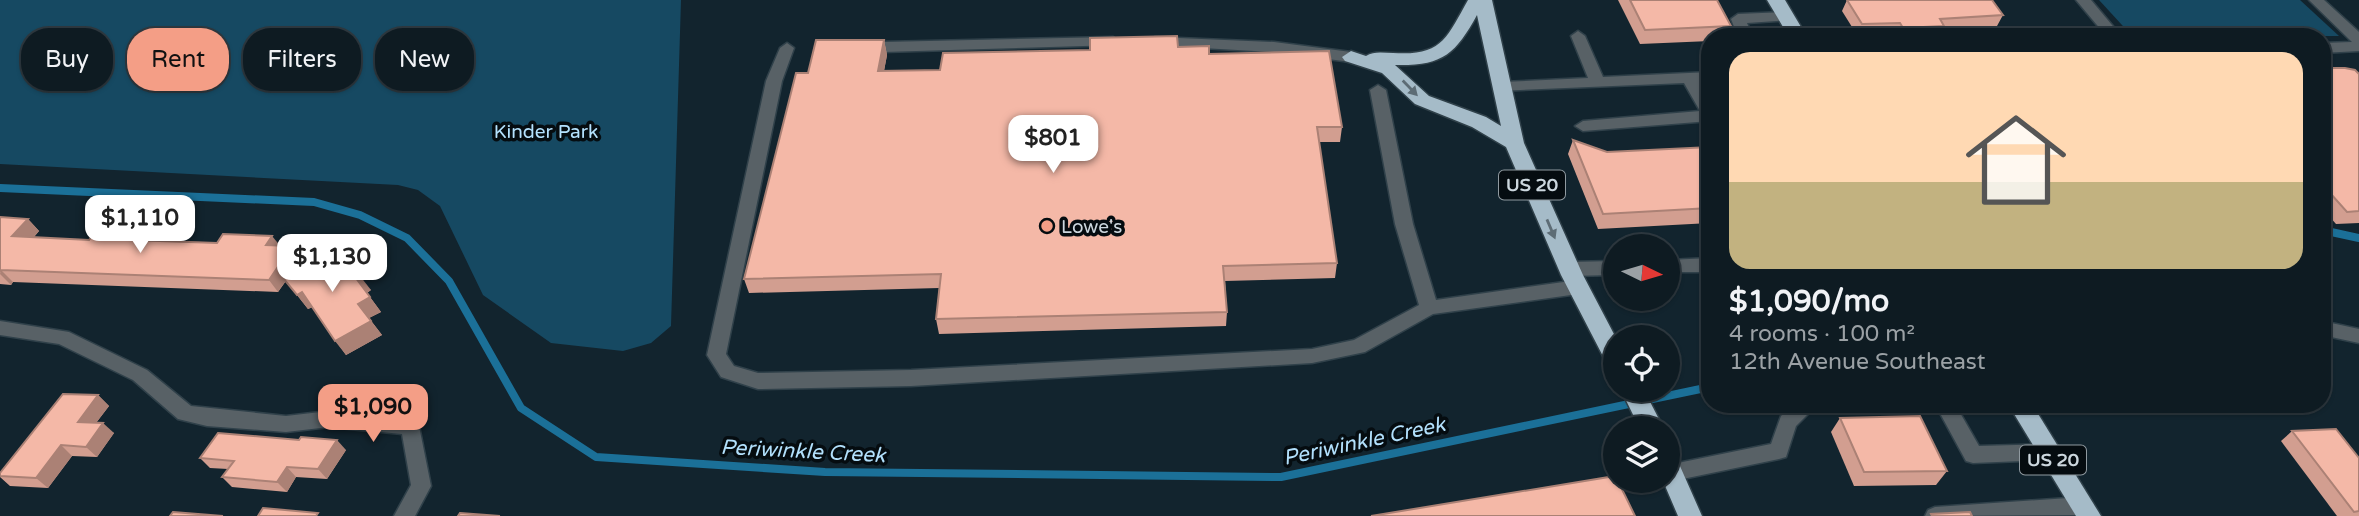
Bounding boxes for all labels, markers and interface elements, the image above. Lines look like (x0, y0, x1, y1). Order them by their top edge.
chip: Buy (21, 28, 113, 91)
chip: Rent (127, 28, 229, 91)
chip: Filters (243, 28, 361, 91)
chip: New (375, 28, 474, 91)
one-way arrow (1402, 80, 1419, 97)
icon: home (1953, 97, 2079, 223)
pin: $801 (1012, 116, 1094, 175)
park label: Kinder Park (494, 121, 598, 143)
text: $801 (1024, 124, 1082, 152)
road number: US 20 (1499, 170, 1565, 200)
pin: $1,110 (83, 196, 197, 255)
text: $1,110 (101, 204, 179, 232)
place label: Lowe's (1061, 216, 1122, 238)
marker: Lowe's (1039, 218, 1055, 234)
one-way arrow (1546, 218, 1557, 239)
pin: $1,130 (275, 234, 389, 294)
north arrow (1603, 234, 1680, 312)
map controls (1603, 234, 1680, 493)
text: $1,130 (293, 243, 371, 271)
text: $1,090/mo (1729, 283, 1889, 320)
text: 4 rooms · 100 m² (1729, 320, 1915, 348)
button: locate (1603, 325, 1680, 402)
text: 12th Avenue Southeast (1729, 348, 1986, 376)
pin: $1,090 (316, 384, 430, 444)
text: $1,090 (334, 393, 412, 421)
water label: Periwinkle Creek (1281, 412, 1449, 471)
button: layers (1603, 416, 1680, 493)
water label: Periwinkle Creek (720, 435, 888, 468)
road number: US 20 (2020, 446, 2086, 474)

